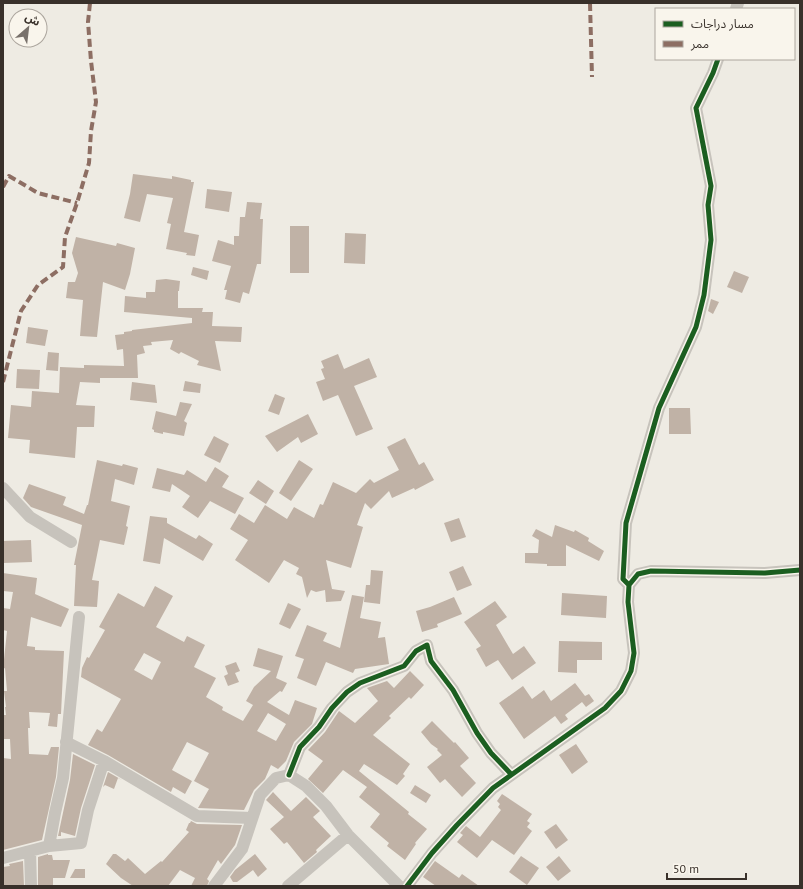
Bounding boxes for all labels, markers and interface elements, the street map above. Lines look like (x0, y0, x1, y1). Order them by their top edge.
north arrow (8, 8, 48, 48)
legend (655, 8, 795, 60)
text: ش (23, 9, 43, 29)
text: مسار دراجات (691, 16, 754, 31)
text: ممر (690, 36, 709, 51)
scale bar (667, 855, 746, 881)
text: 50 m (673, 861, 699, 876)

